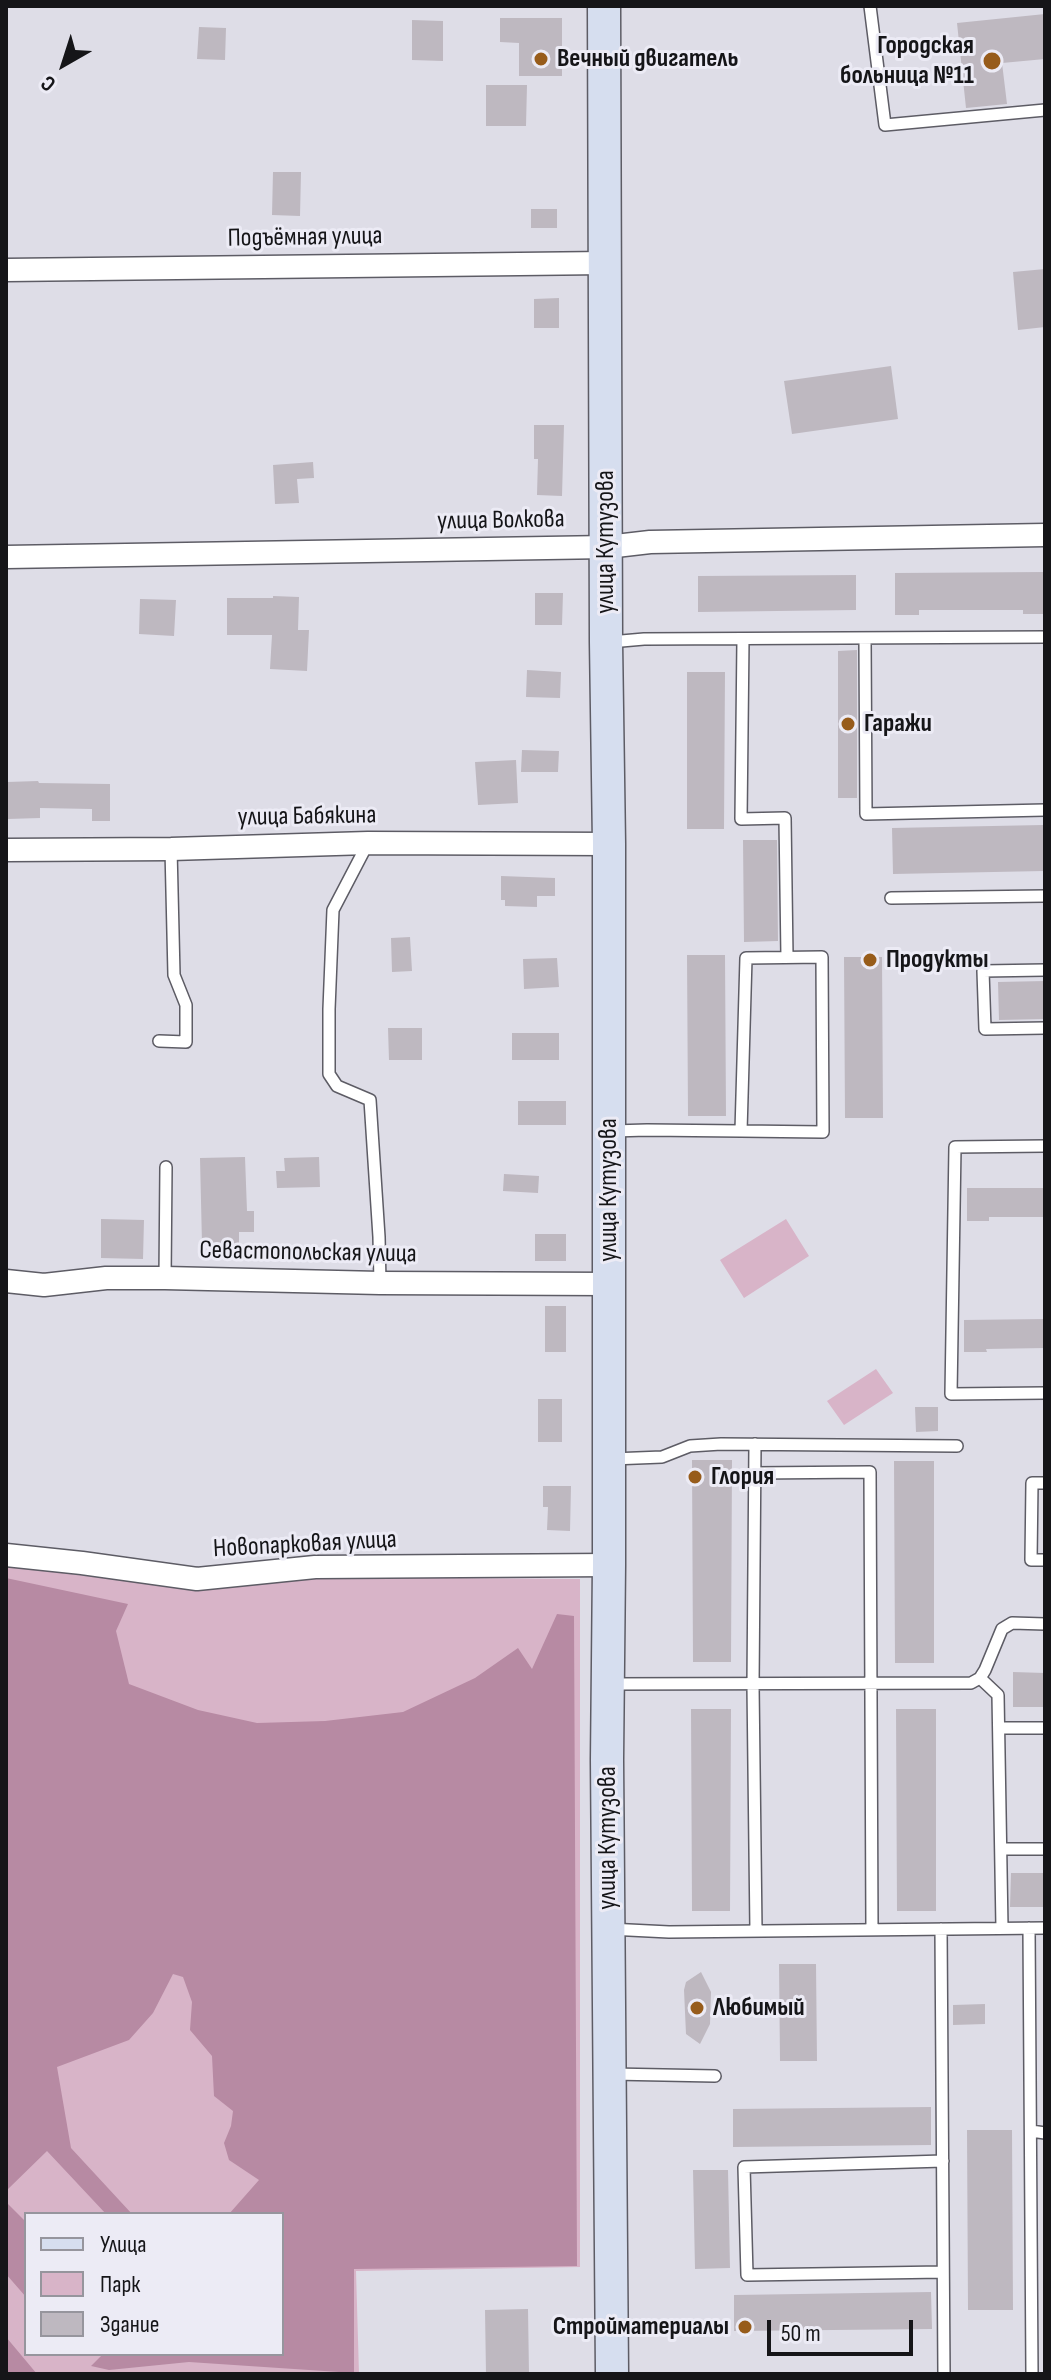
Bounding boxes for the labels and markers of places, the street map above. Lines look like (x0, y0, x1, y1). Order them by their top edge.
place label: Городская больница №11 (840, 30, 974, 92)
place label: Вечный двигатель (557, 43, 738, 75)
marker: Вечный двигатель (532, 50, 550, 68)
marker: Городская больница №11 (981, 50, 1003, 72)
place label: Гаражи (864, 708, 932, 740)
marker: Гаражи (839, 715, 857, 733)
place label: Продукты (886, 944, 989, 976)
marker: Продукты (861, 951, 879, 969)
place label: Глория (711, 1461, 774, 1493)
marker: Глория (686, 1468, 704, 1486)
place label: Любимый (713, 1992, 805, 2024)
marker: Любимый (688, 1999, 706, 2017)
place label: Стройматериалы (553, 2311, 729, 2343)
marker: Стройматериалы (736, 2318, 754, 2336)

